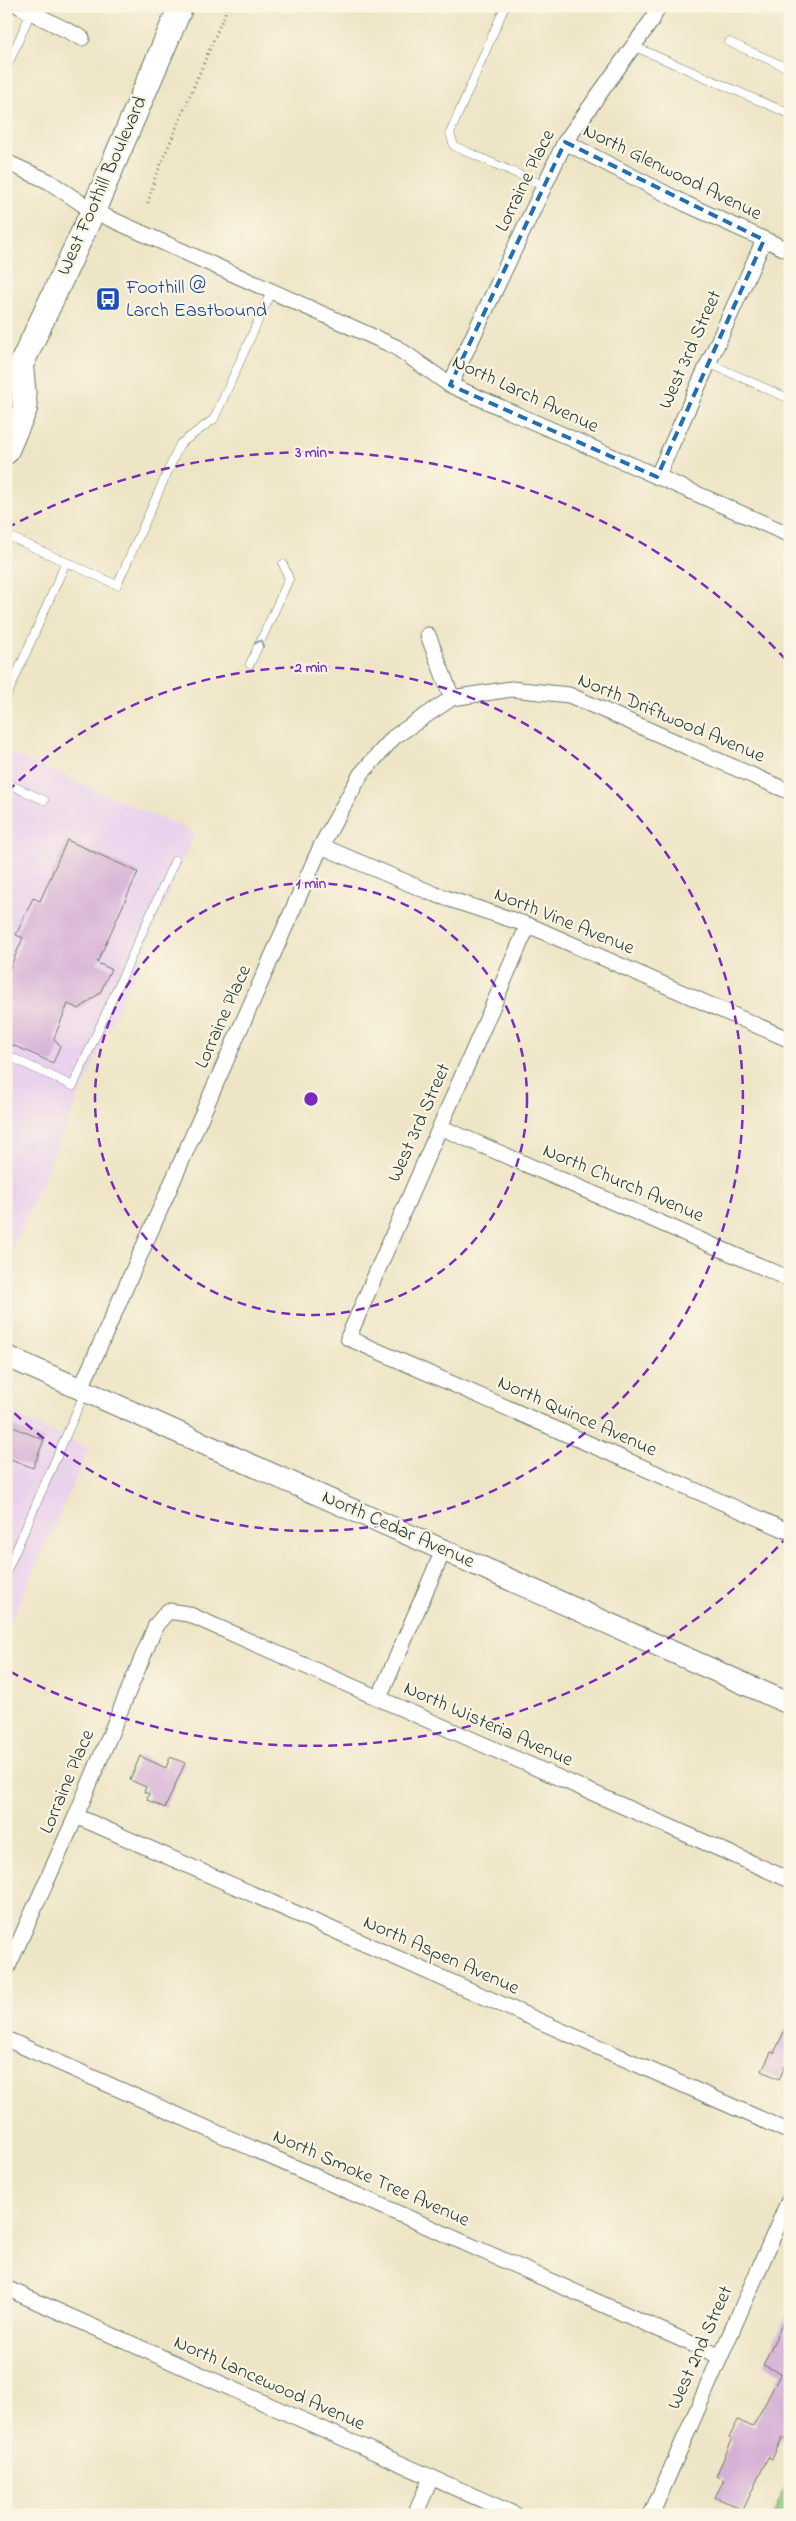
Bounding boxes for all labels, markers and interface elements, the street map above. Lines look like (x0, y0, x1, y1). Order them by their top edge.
street label: West Foothill Boulevard (50, 92, 156, 280)
street label: North Glenwood Avenue (578, 117, 766, 229)
street label: Lorraine Place (489, 125, 563, 237)
place label: Foothill @ Larch Eastbound (125, 274, 267, 326)
bus stop icon: Foothill @ Larch Eastbound (95, 286, 121, 312)
street label: West 3rd Street (652, 286, 730, 414)
street label: North Larch Avenue (447, 348, 603, 442)
text: 3 min (294, 442, 327, 464)
one-way arrow (254, 639, 264, 648)
text: 2 min (294, 657, 328, 679)
street label: North Driftwood Avenue (573, 666, 769, 772)
text: 1 min (296, 873, 327, 895)
street label: North Vine Avenue (490, 881, 639, 963)
street label: Lorraine Place (188, 960, 260, 1074)
street label: West 3rd Street (381, 1059, 459, 1187)
centre of rings (302, 1090, 320, 1108)
street label: North Church Avenue (538, 1137, 708, 1231)
street label: North Quince Avenue (493, 1369, 661, 1465)
street label: North Cedar Avenue (317, 1483, 479, 1577)
street label: North Wisteria Avenue (399, 1675, 577, 1775)
street label: Lorraine Place (33, 1725, 103, 1839)
street label: North Aspen Avenue (358, 1909, 524, 2003)
street label: North Smoke Tree Avenue (268, 2123, 474, 2235)
street label: West 2nd Street (661, 2281, 741, 2415)
street label: North Lancewood Avenue (169, 2329, 369, 2439)

